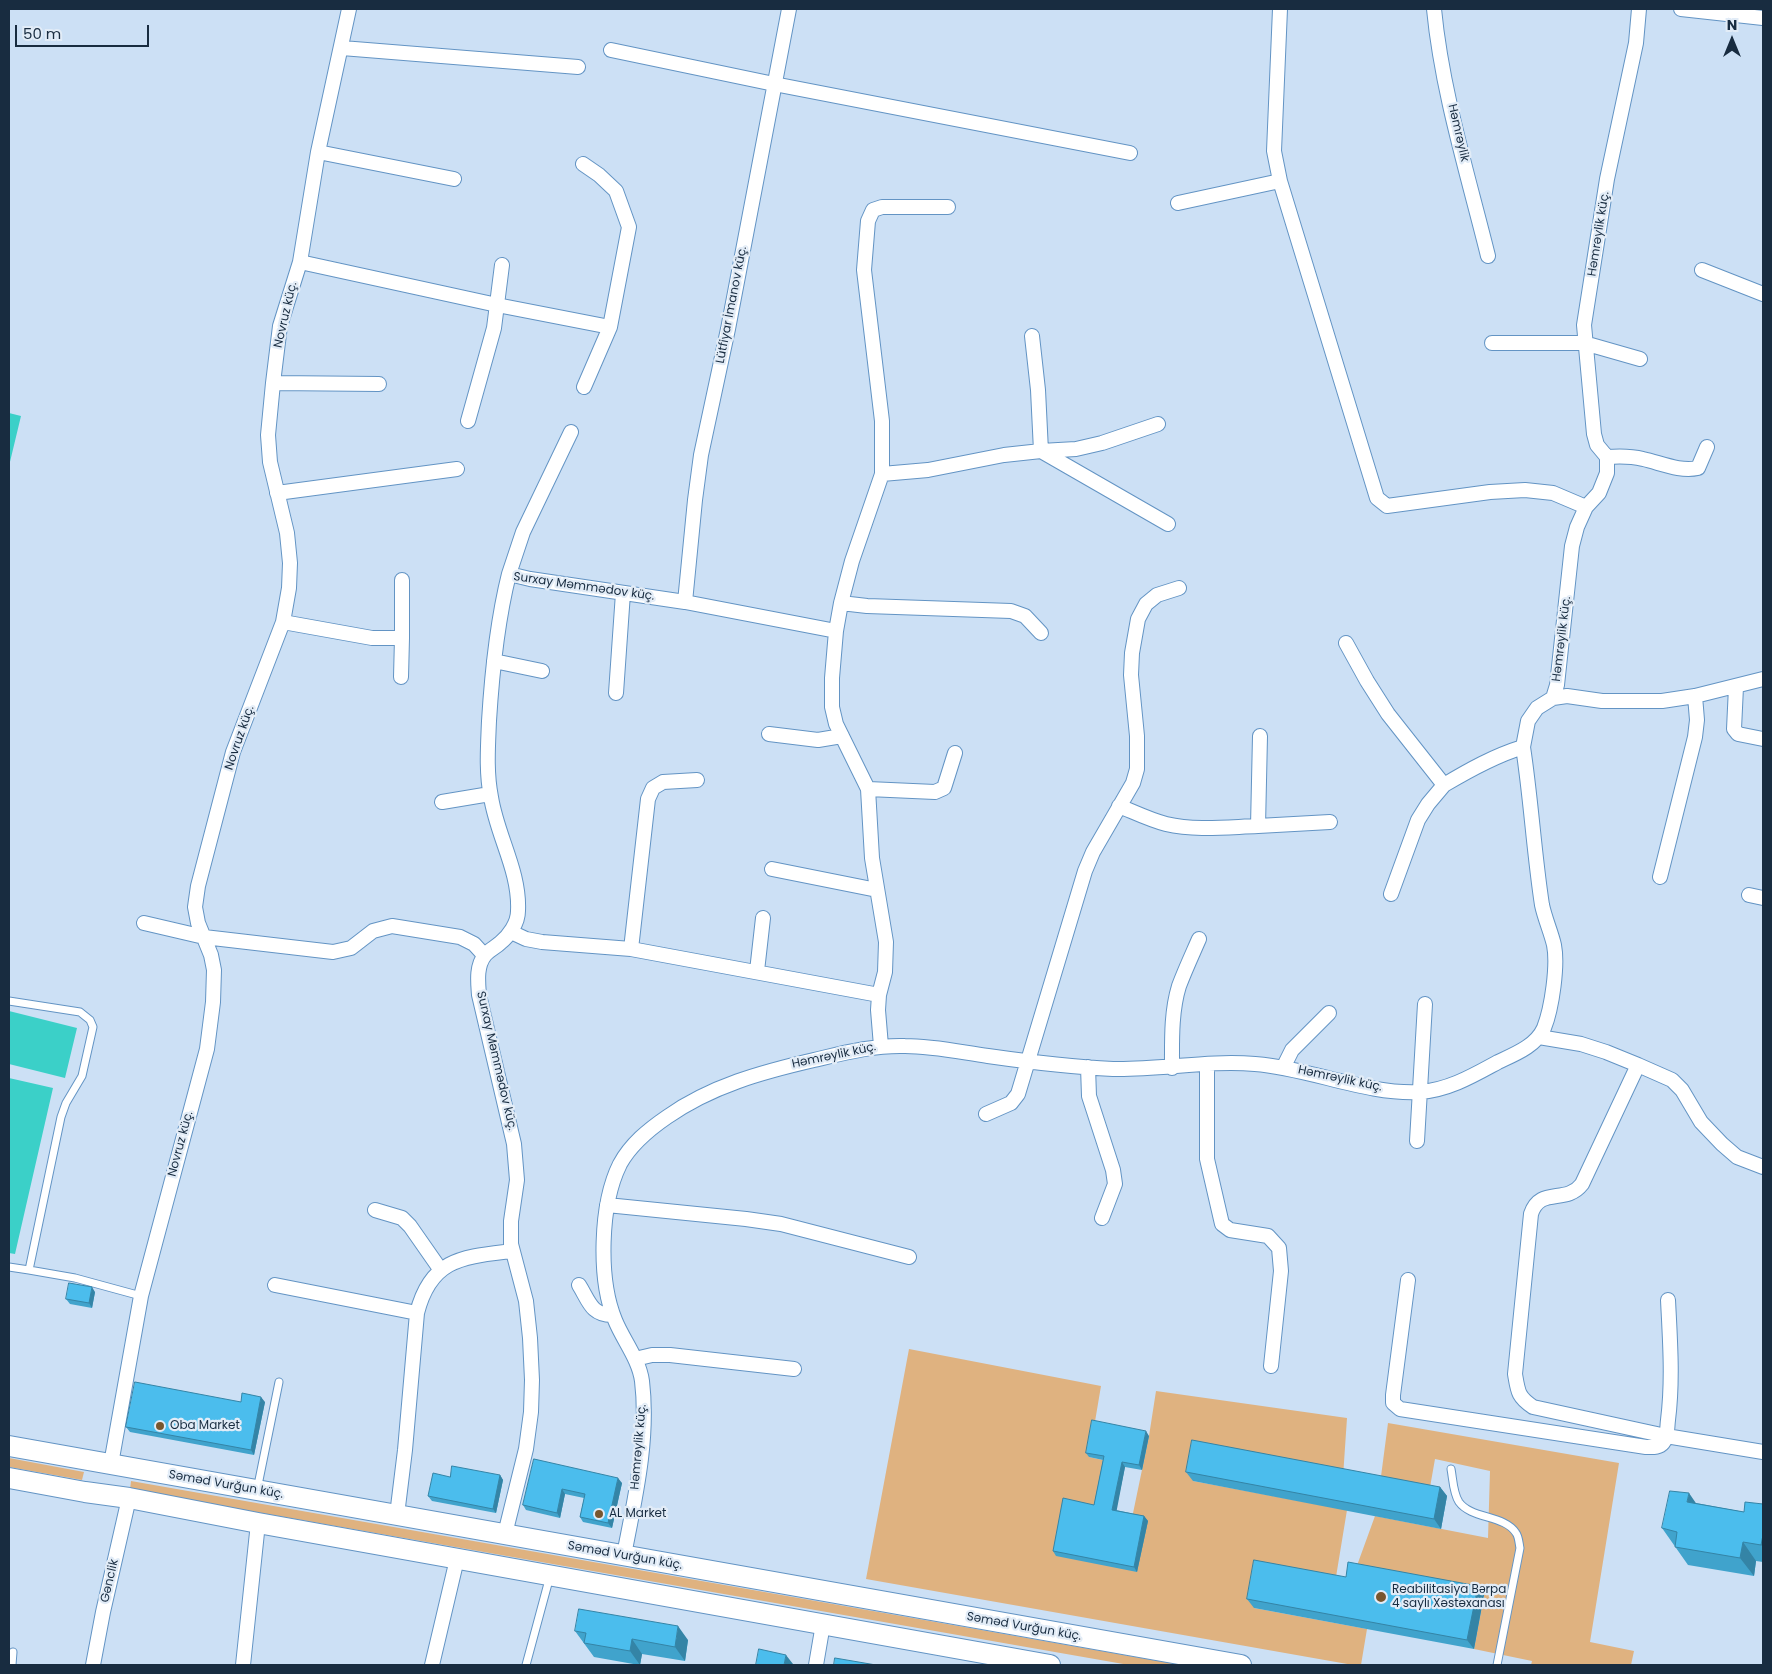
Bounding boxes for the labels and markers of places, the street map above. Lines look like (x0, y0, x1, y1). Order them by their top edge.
place label: Oba Market (170, 1419, 240, 1433)
marker: Oba Market (154, 1420, 166, 1432)
place label: AL Market (609, 1507, 666, 1521)
marker: AL Market (593, 1508, 605, 1520)
place label: Reabilitasiya Bәrpa 4 saylı Xəstəxanası (1392, 1583, 1506, 1611)
marker: Reabilitasiya Bәrpa 4 saylı Xəstəxanası (1374, 1590, 1388, 1604)

